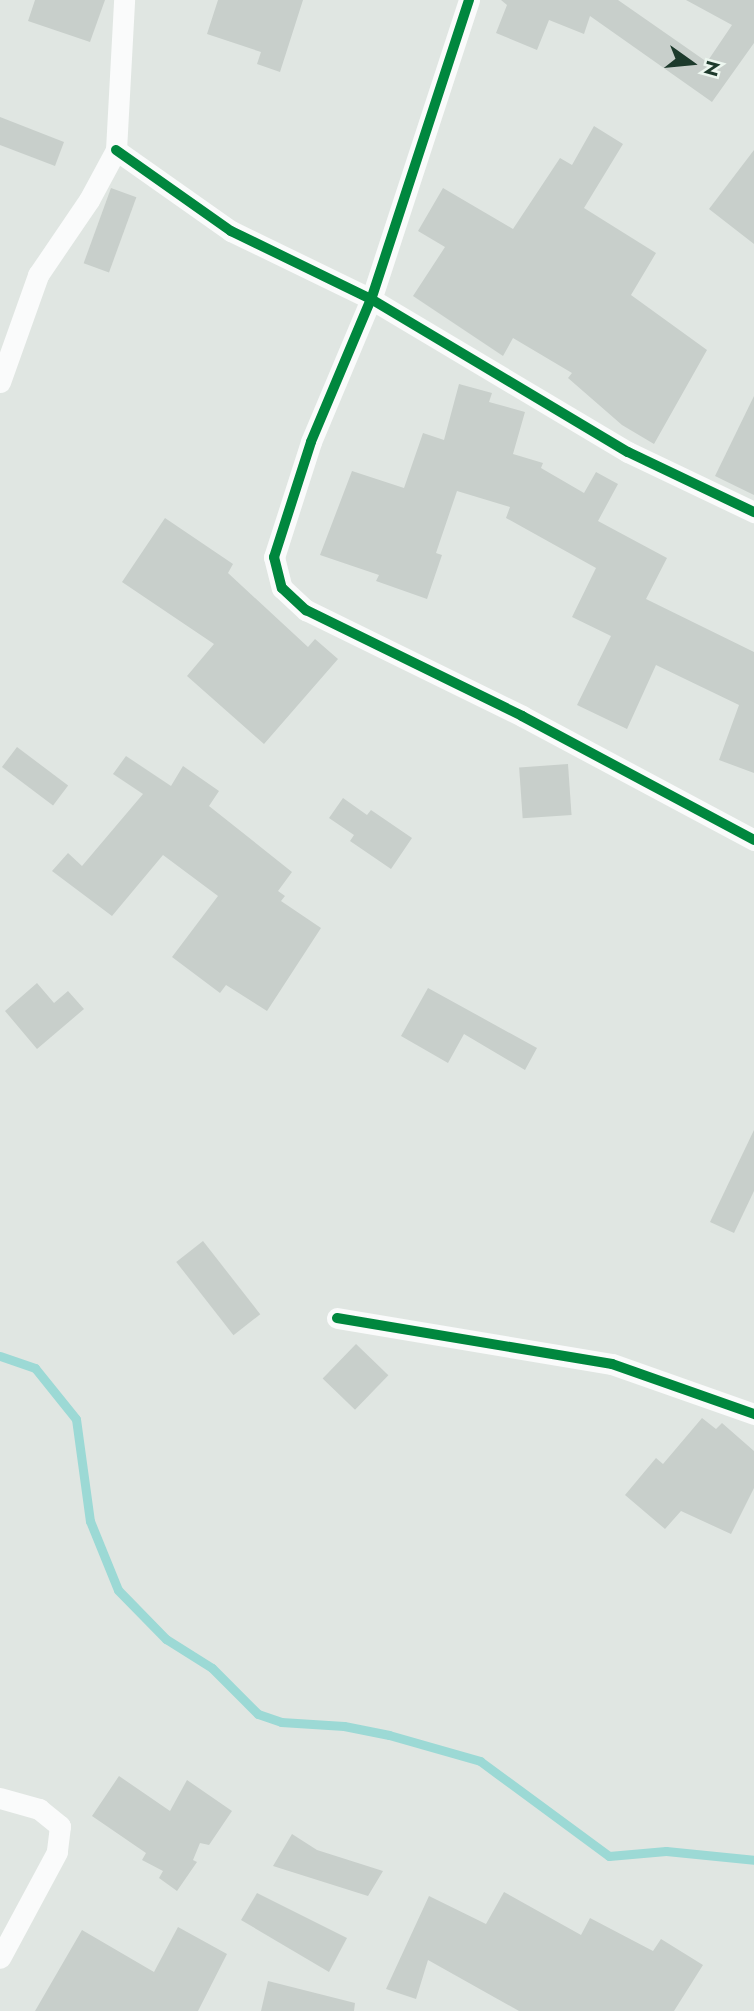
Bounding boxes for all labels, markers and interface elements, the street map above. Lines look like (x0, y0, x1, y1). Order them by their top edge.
north arrow (656, 28, 726, 98)
text: N (697, 58, 727, 79)

